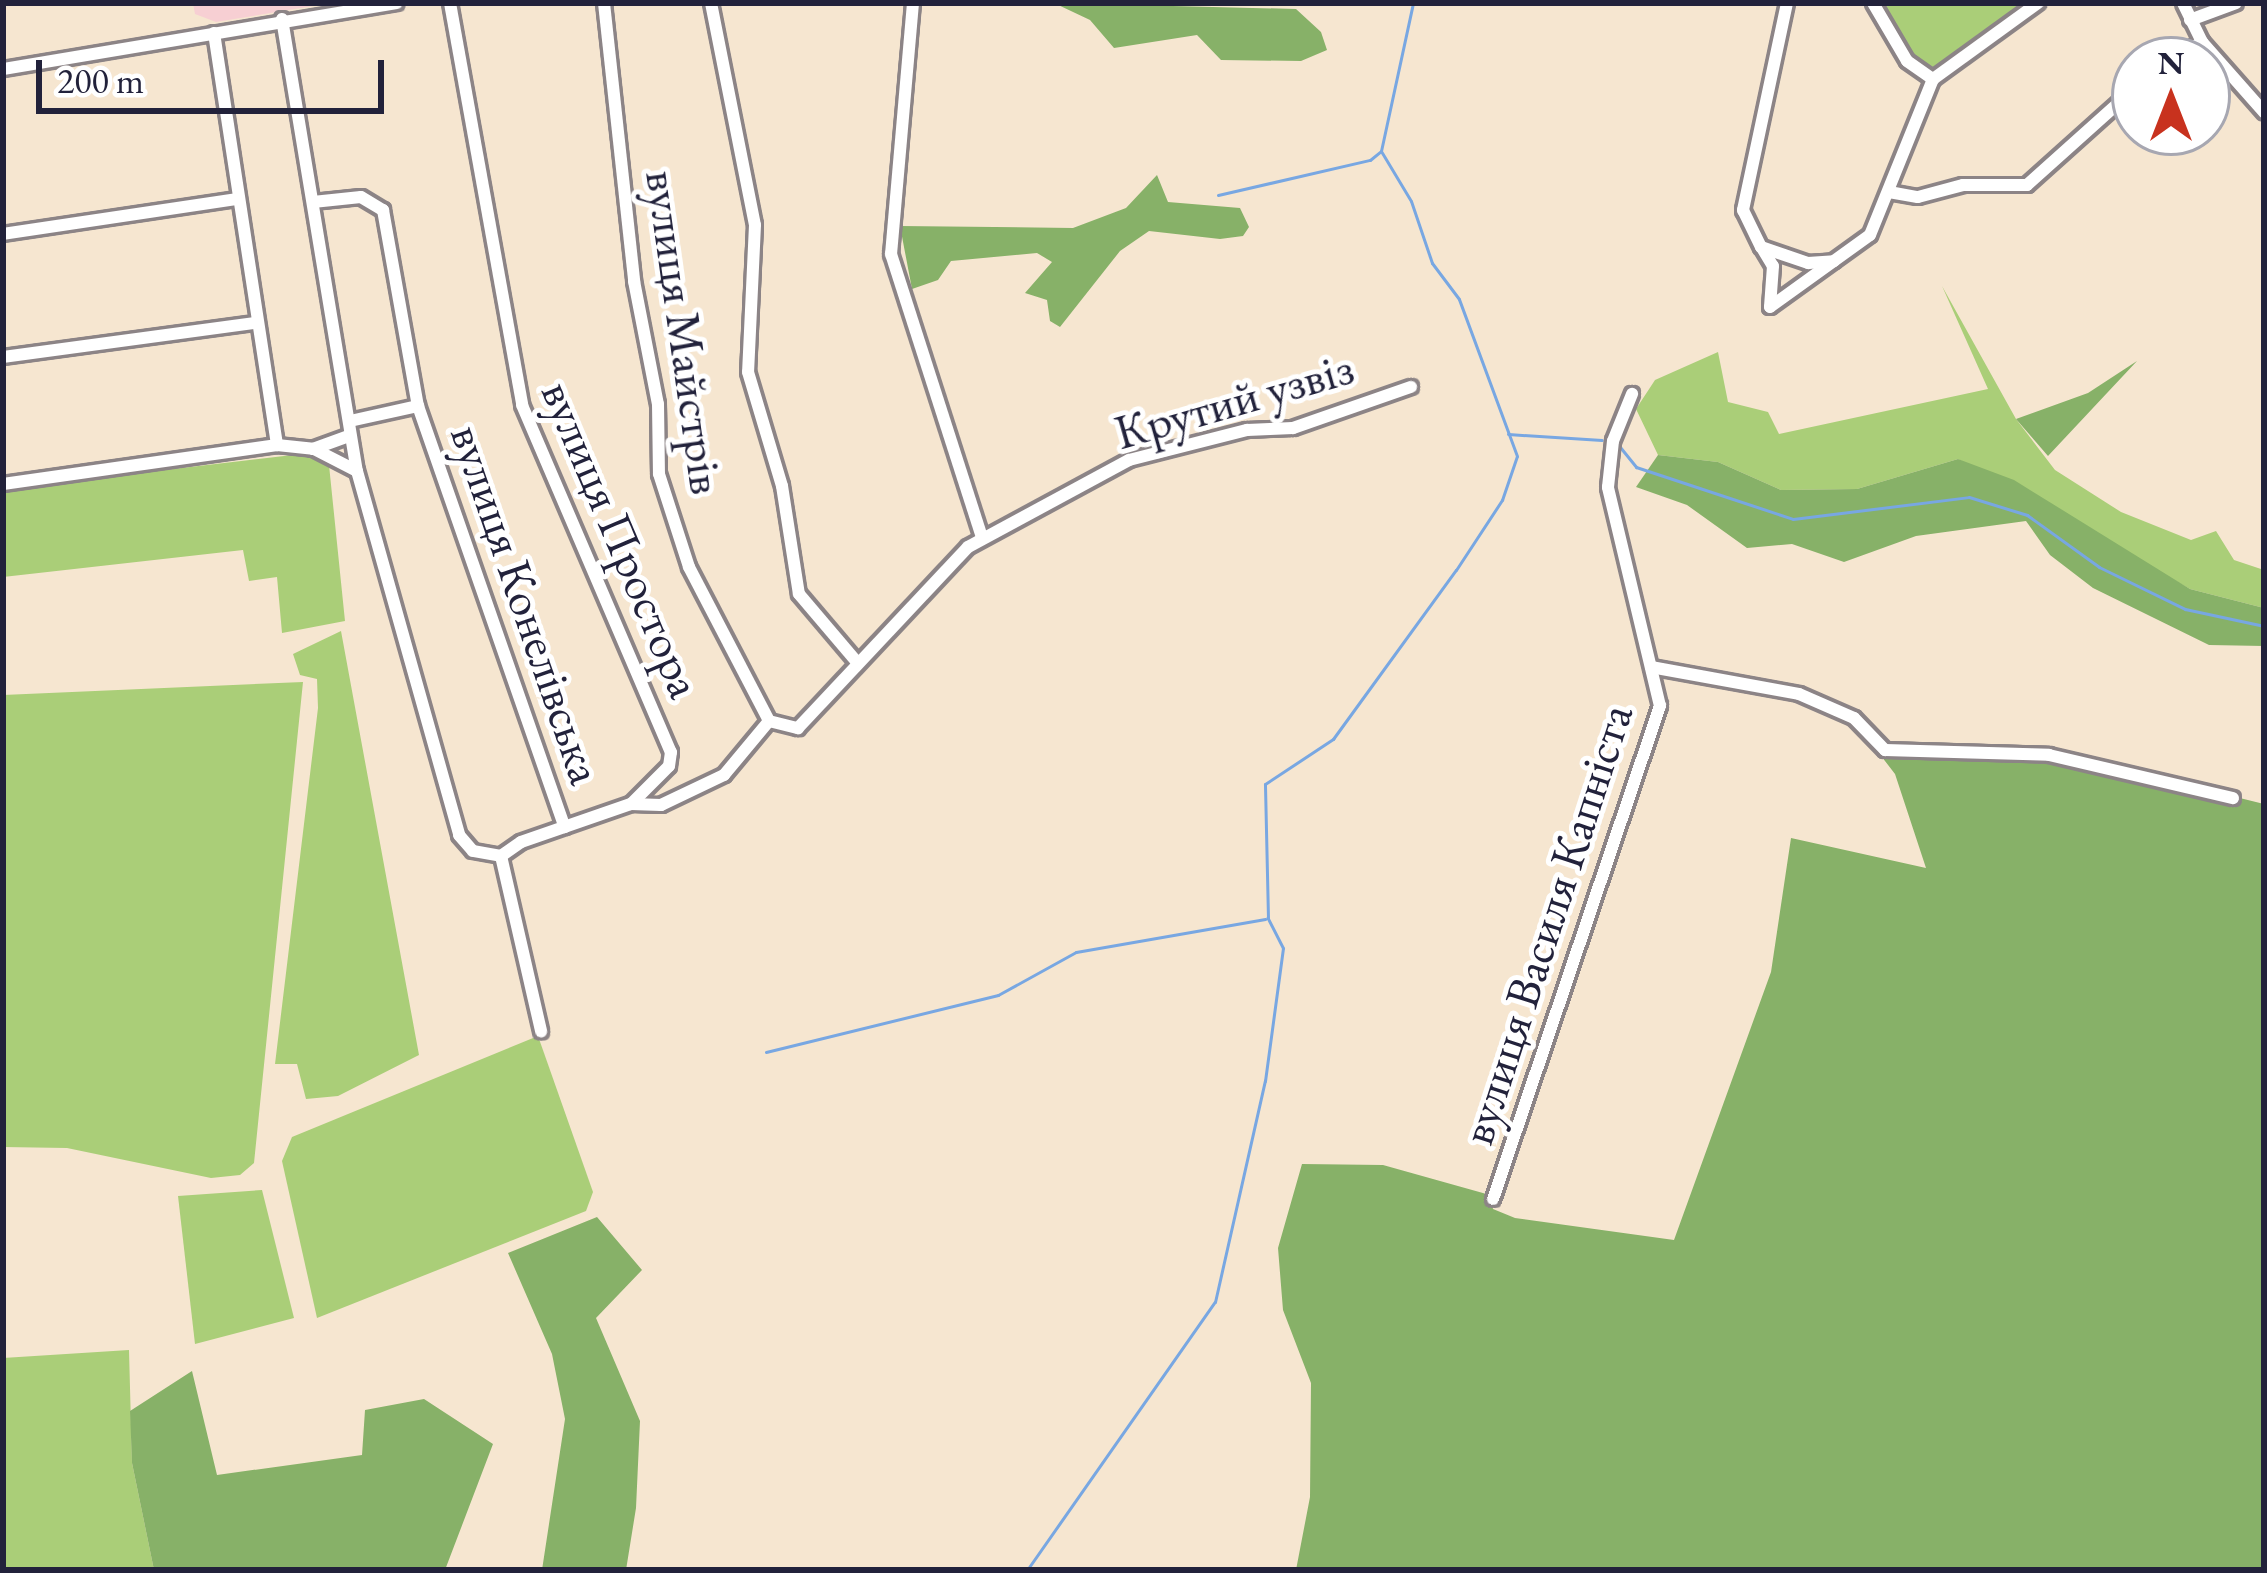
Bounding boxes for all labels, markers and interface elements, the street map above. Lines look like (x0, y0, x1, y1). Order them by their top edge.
scale bar (42, 36, 390, 110)
north arrow (2111, 36, 2231, 156)
text: N (2158, 41, 2184, 84)
text: 200 m (57, 57, 144, 104)
street label: вулиця Майстрів (634, 166, 736, 498)
street label: Крутий узвіз (1108, 338, 1360, 462)
street label: вулиця Простора (529, 372, 715, 706)
street label: вулиця Конелівська (439, 417, 615, 791)
street label: вулиця Василя Капніста (1448, 697, 1644, 1151)

